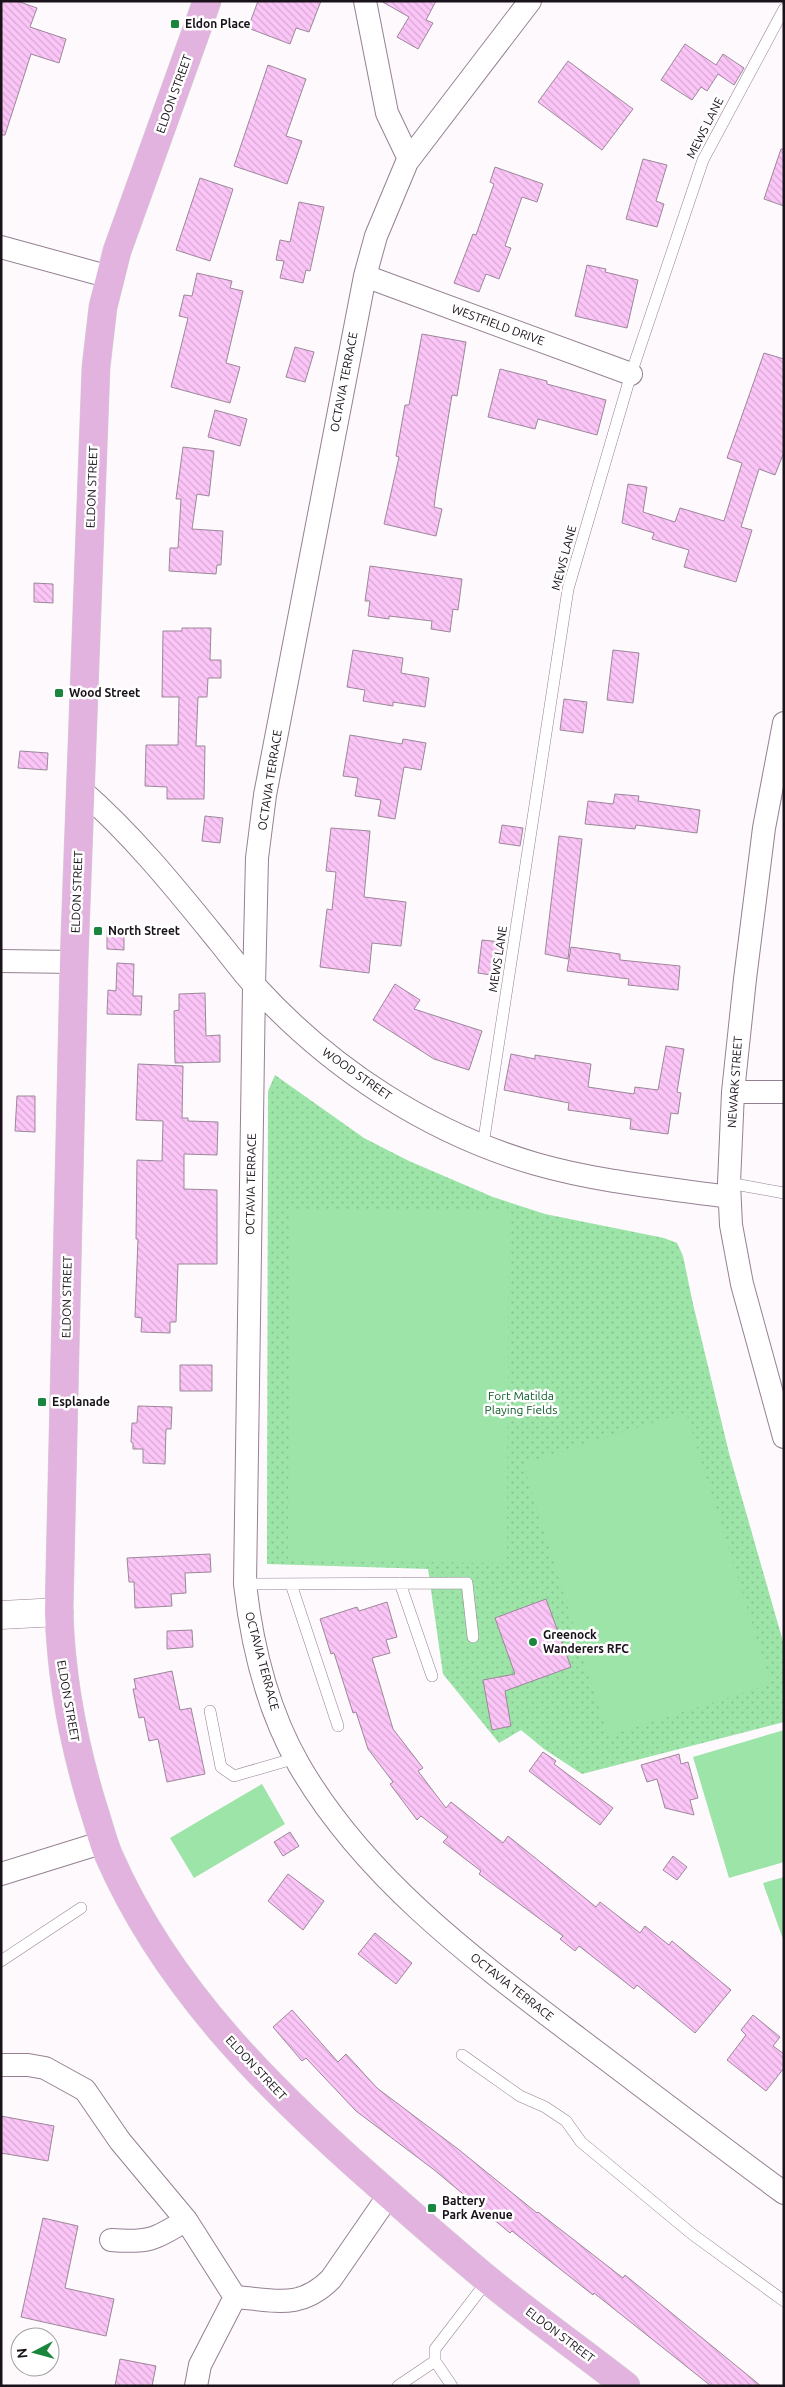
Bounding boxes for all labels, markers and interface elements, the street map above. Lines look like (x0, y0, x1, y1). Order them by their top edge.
place label: Eldon Place (185, 17, 251, 30)
marker: Eldon Place (169, 18, 181, 30)
street label: ELDON STREET (153, 53, 194, 135)
street label: MEWS LANE (684, 95, 726, 161)
street label: WESTFIELD DRIVE (450, 302, 546, 347)
street label: OCTAVIA TERRACE (327, 330, 360, 433)
street label: ELDON STREET (84, 445, 99, 528)
street label: MEWS LANE (549, 524, 579, 592)
place label: Wood Street (69, 686, 140, 699)
marker: Wood Street (53, 687, 65, 699)
street label: OCTAVIA TERRACE (255, 728, 284, 831)
street label: ELDON STREET (69, 850, 84, 933)
place label: North Street (108, 924, 180, 937)
marker: North Street (92, 925, 104, 937)
street label: MEWS LANE (486, 925, 509, 993)
street label: NEWARK STREET (725, 1035, 744, 1128)
street label: WOOD STREET (320, 1045, 395, 1102)
street label: OCTAVIA TERRACE (243, 1133, 258, 1235)
street label: ELDON STREET (59, 1255, 74, 1338)
park label: Fort Matilda Playing Fields (485, 1389, 557, 1416)
place label: Esplanade (52, 1395, 110, 1408)
marker: Esplanade (36, 1396, 48, 1408)
street label: OCTAVIA TERRACE (243, 1610, 282, 1712)
place label: Greenock Wanderers RFC (543, 1628, 629, 1655)
marker: Greenock Wanderers RFC (527, 1636, 539, 1648)
street label: ELDON STREET (55, 1659, 82, 1743)
street label: OCTAVIA TERRACE (468, 1950, 557, 2023)
street label: ELDON STREET (223, 2033, 289, 2102)
place label: Battery Park Avenue (442, 2194, 513, 2221)
marker: Battery Park Avenue (426, 2202, 438, 2214)
street label: ELDON STREET (523, 2305, 597, 2365)
north arrow (10, 2327, 60, 2377)
text: N (14, 2347, 31, 2359)

